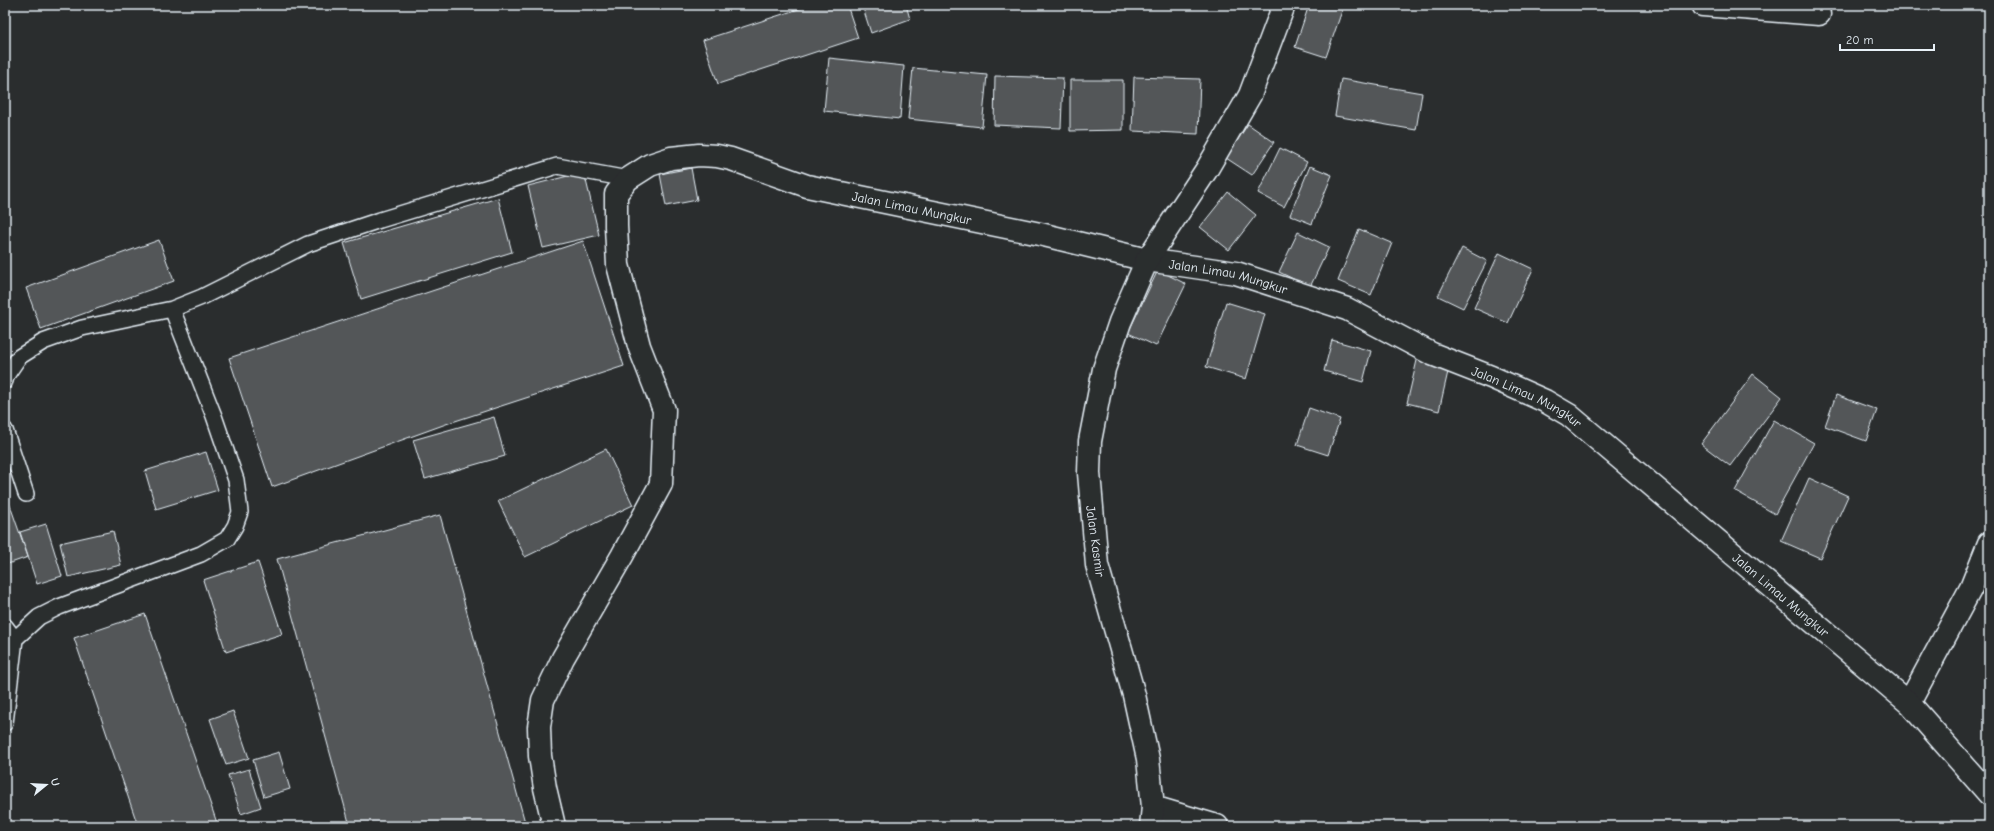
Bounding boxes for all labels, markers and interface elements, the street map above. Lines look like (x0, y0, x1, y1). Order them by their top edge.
scale bar (1840, 26, 1934, 52)
text: 20 m (1846, 33, 1874, 47)
street label: Jalan Limau Mungkur (851, 188, 973, 228)
street label: Jalan Limau Mungkur (1168, 256, 1290, 297)
street label: Jalan Limau Mungkur (1469, 363, 1585, 431)
street label: Jalan Kasmir (1083, 504, 1108, 579)
street label: Jalan Limau Mungkur (1730, 550, 1833, 641)
north arrow (26, 765, 66, 805)
text: U (48, 777, 62, 788)

